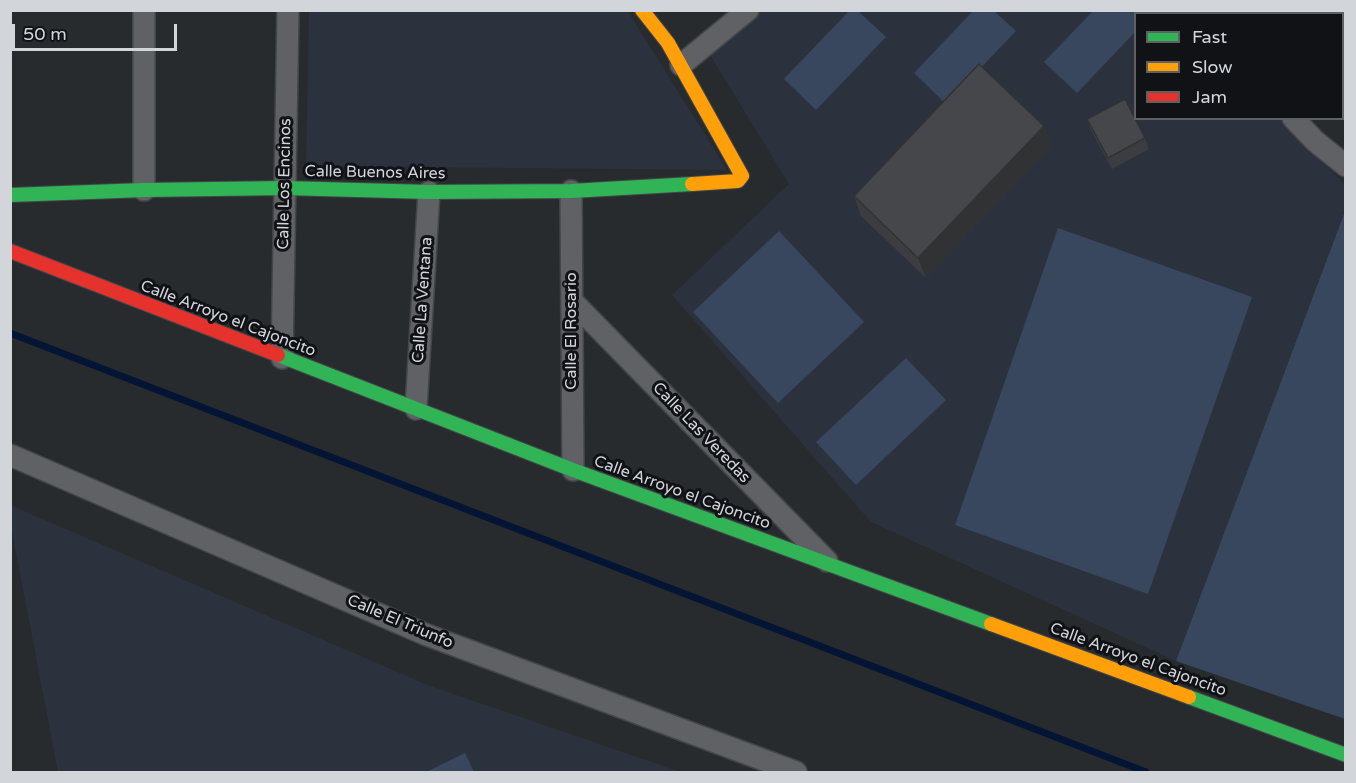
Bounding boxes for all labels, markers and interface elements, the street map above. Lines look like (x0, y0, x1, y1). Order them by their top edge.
scale bar (15, 12, 180, 50)
legend (1134, 12, 1344, 120)
text: 50 m (23, 23, 67, 45)
text: Fast (1192, 26, 1227, 48)
text: Slow (1192, 56, 1233, 78)
text: Jam (1192, 86, 1227, 108)
street label: Calle Los Encinos (274, 118, 296, 250)
street label: Calle Buenos Aires (304, 162, 446, 184)
street label: Calle La Ventana (409, 236, 437, 364)
street label: Calle El Rosario (562, 272, 582, 390)
street label: Calle Arroyo el Cajoncito (138, 277, 318, 361)
street label: Calle Las Veredas (648, 379, 754, 487)
street label: Calle Arroyo el Cajoncito (591, 452, 773, 534)
street label: Calle El Triunfo (344, 591, 456, 653)
street label: Calle Arroyo el Cajoncito (1047, 619, 1229, 701)

